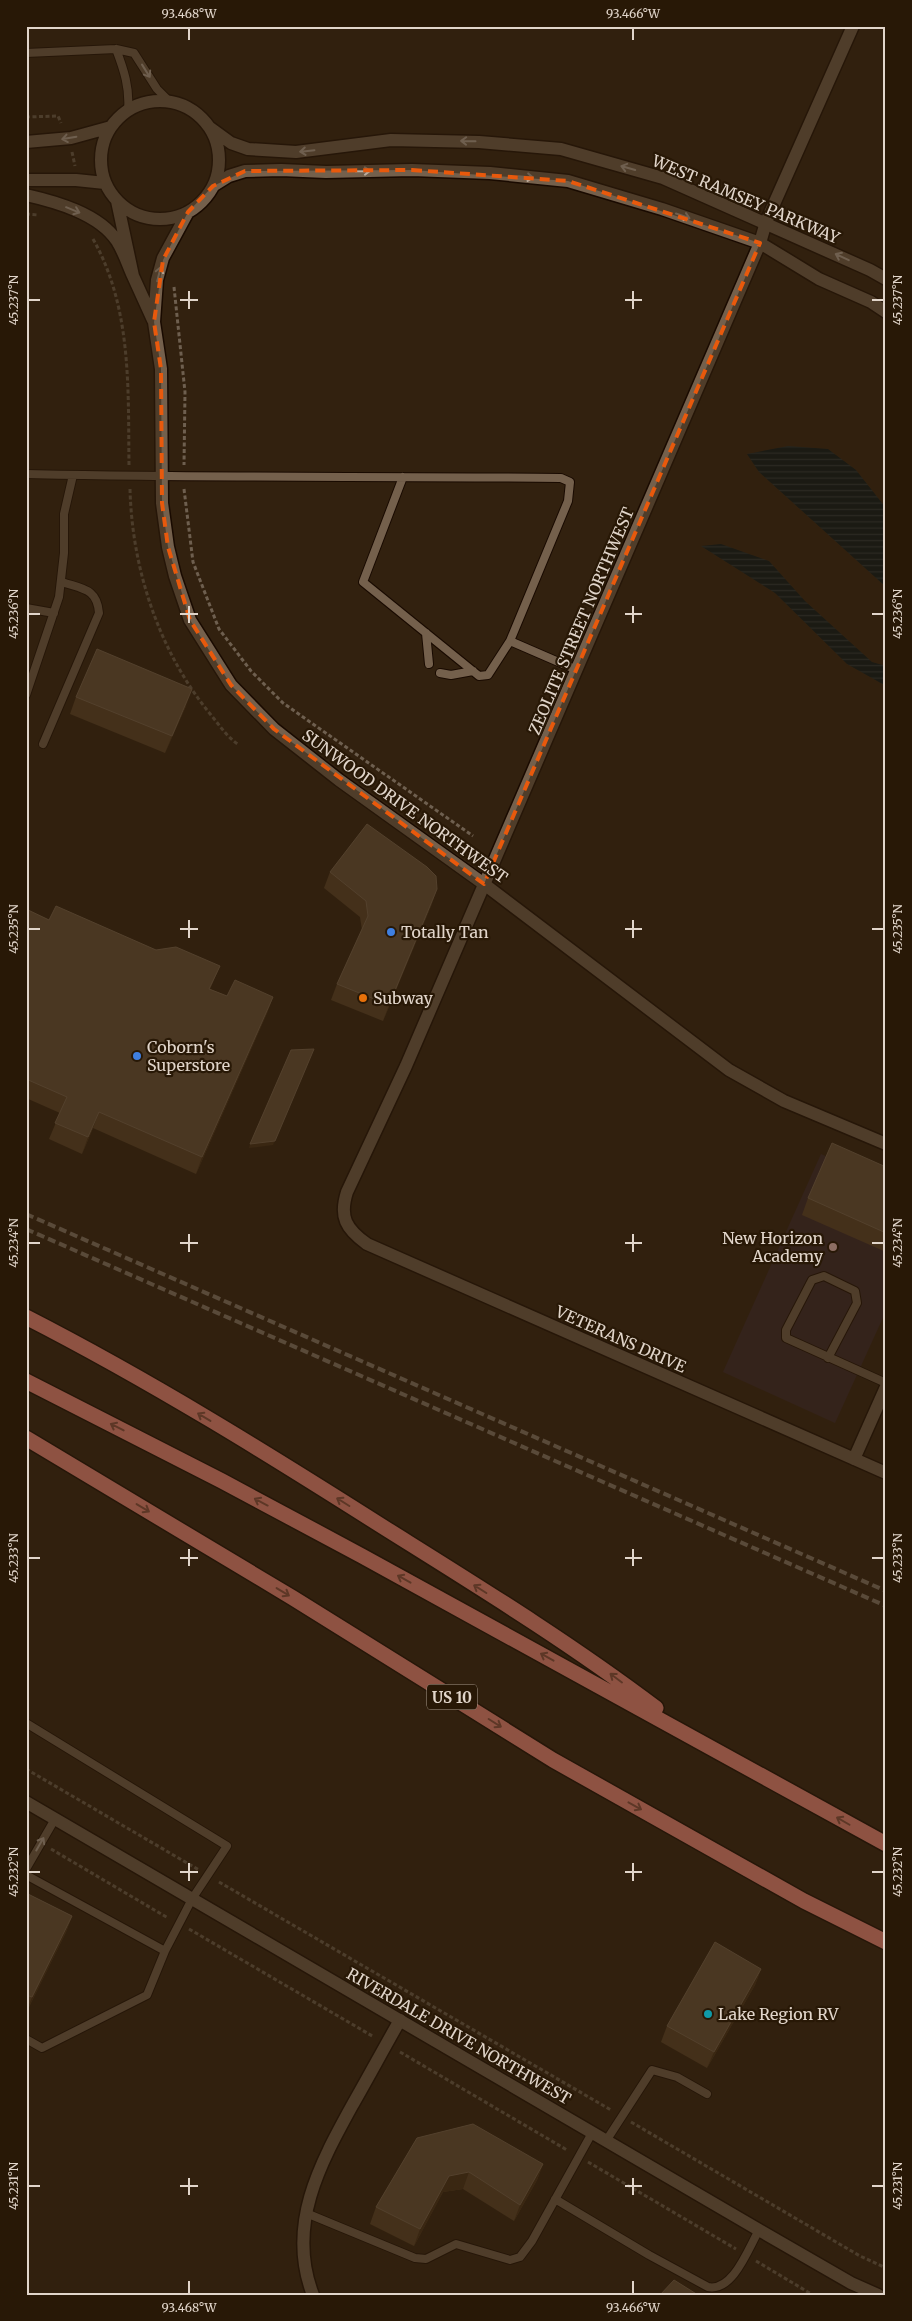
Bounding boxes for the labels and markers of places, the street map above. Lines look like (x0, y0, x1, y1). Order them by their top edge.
place label: Totally Tan (401, 922, 489, 942)
marker: Totally Tan (385, 926, 397, 938)
place label: Subway (373, 988, 433, 1008)
marker: Subway (357, 992, 369, 1004)
place label: Coborn's Superstore (147, 1037, 230, 1075)
marker: Coborn's Superstore (131, 1050, 143, 1062)
place label: New Horizon Academy (722, 1228, 824, 1266)
marker: New Horizon Academy (827, 1241, 839, 1253)
place label: Lake Region RV (718, 2004, 839, 2024)
marker: Lake Region RV (702, 2008, 714, 2020)

